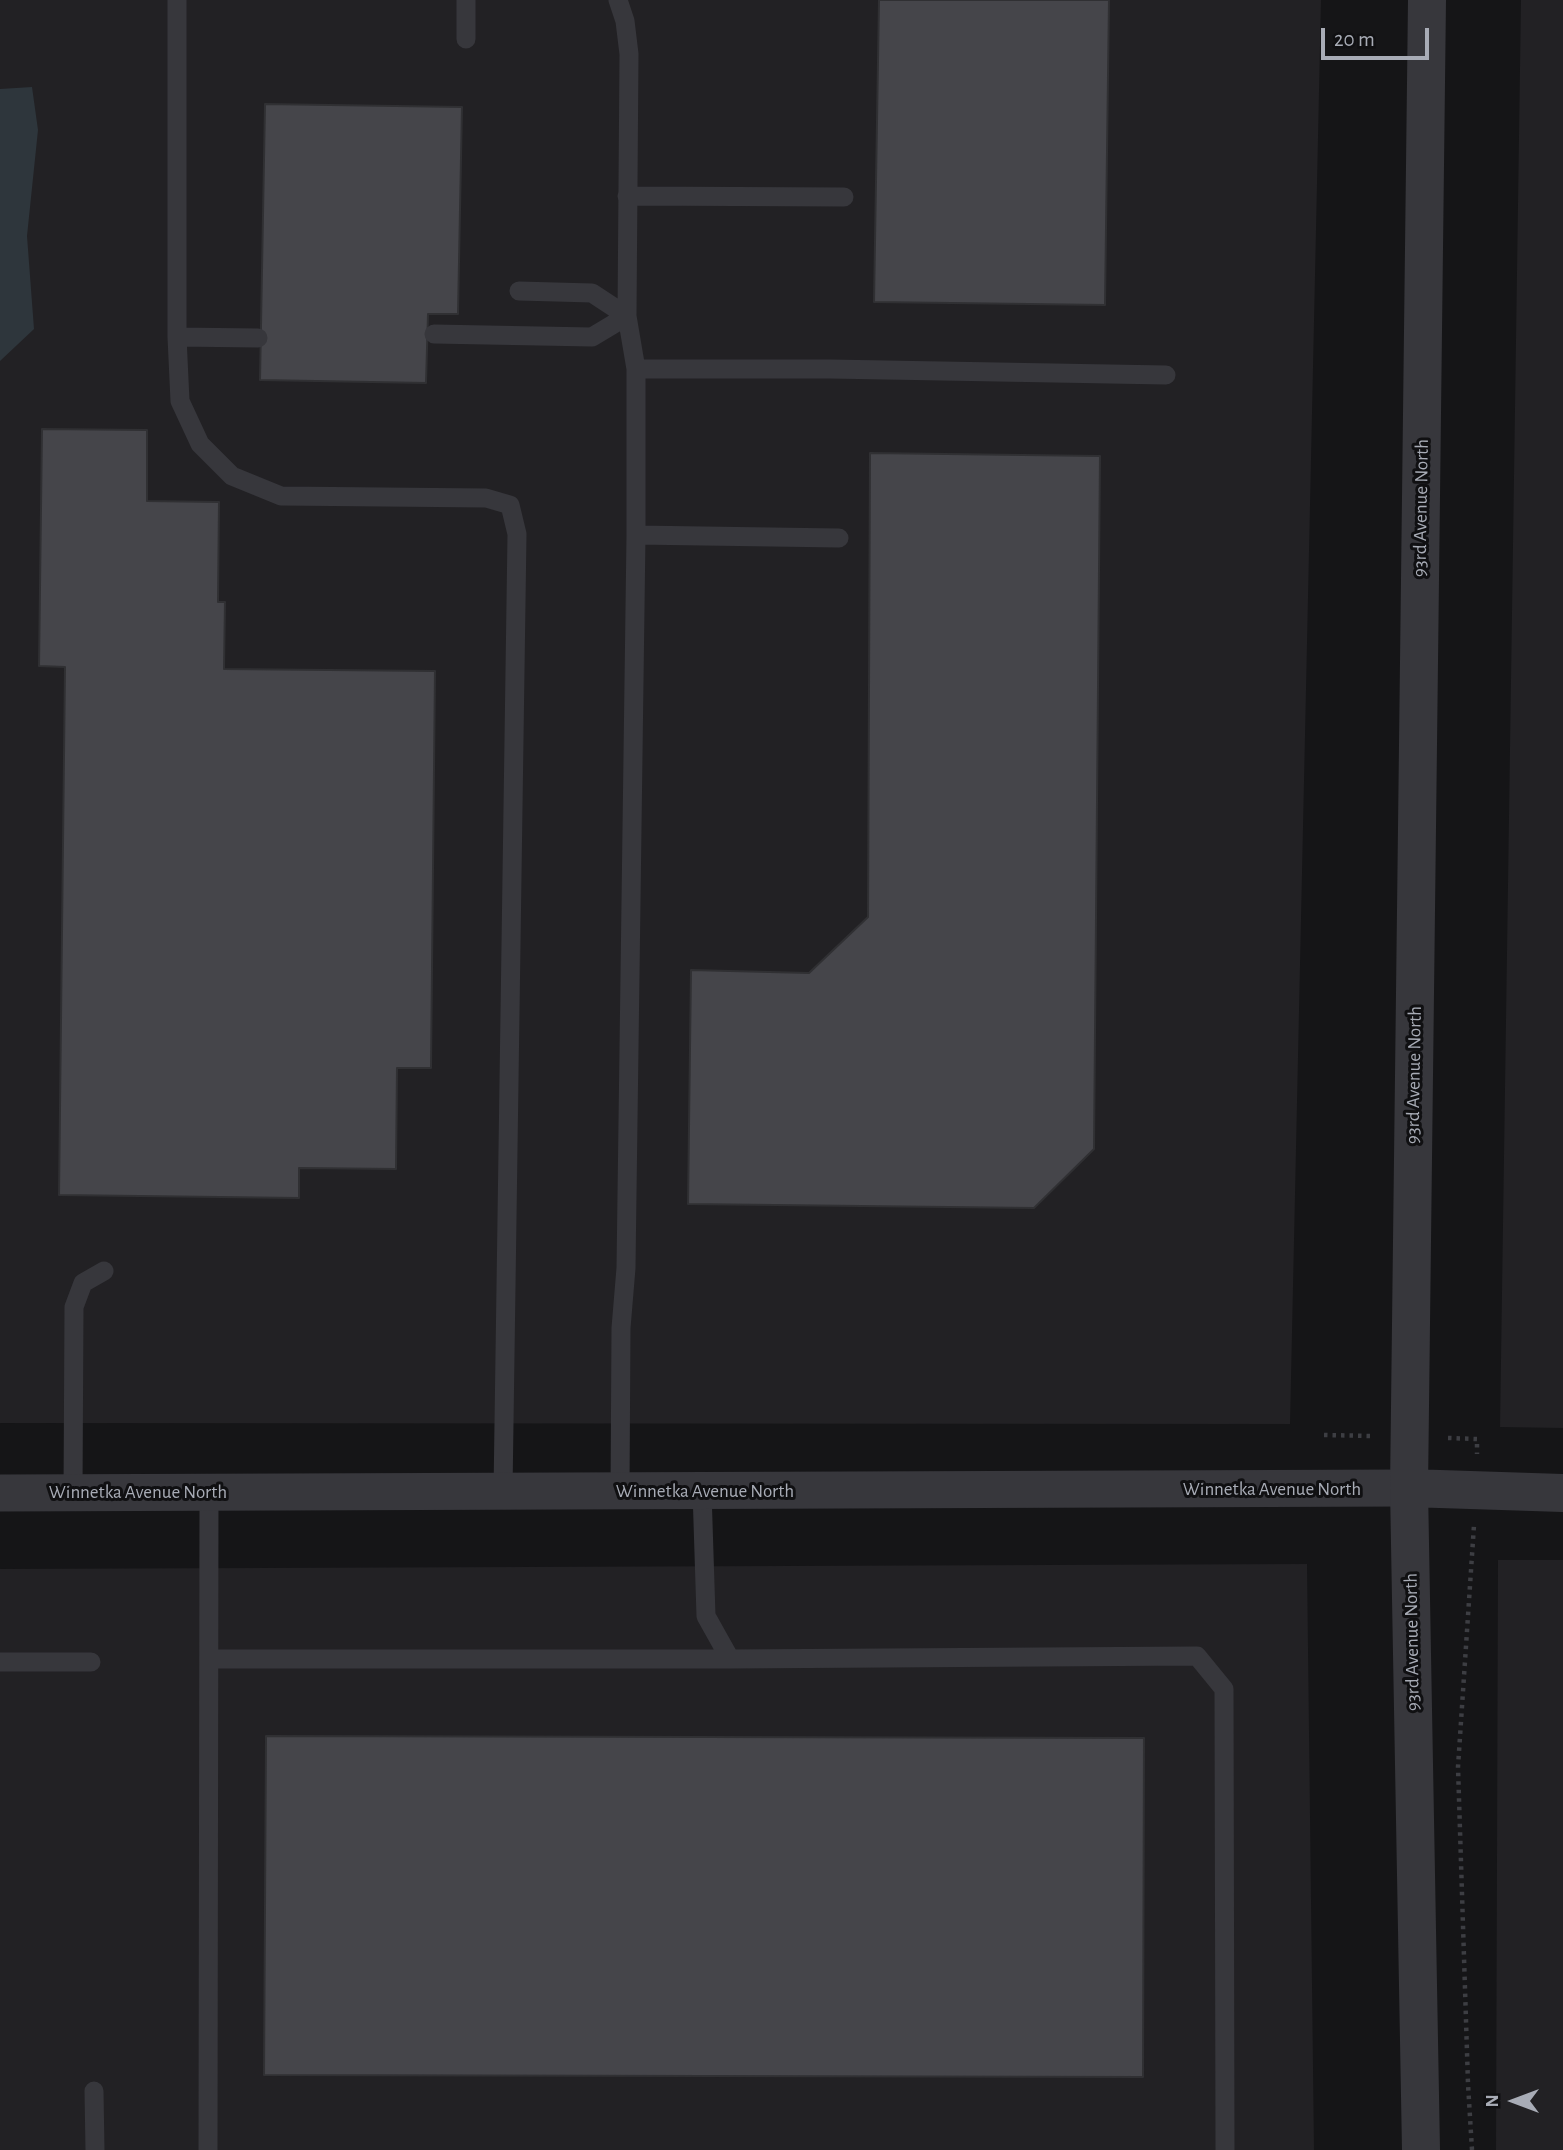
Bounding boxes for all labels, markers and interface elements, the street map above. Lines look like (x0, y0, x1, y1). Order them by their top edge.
scale bar (1325, 14, 1434, 58)
text: 20 m (1334, 29, 1375, 50)
street label: 93rd Avenue North (1408, 439, 1434, 577)
street label: 93rd Avenue North (1401, 1006, 1427, 1144)
street label: Winnetka Avenue North (1183, 1478, 1361, 1500)
street label: Winnetka Avenue North (616, 1480, 794, 1502)
street label: Winnetka Avenue North (49, 1481, 227, 1503)
street label: 93rd Avenue North (1399, 1573, 1425, 1711)
north arrow (1479, 2066, 1549, 2136)
text: N (1483, 2094, 1502, 2108)

